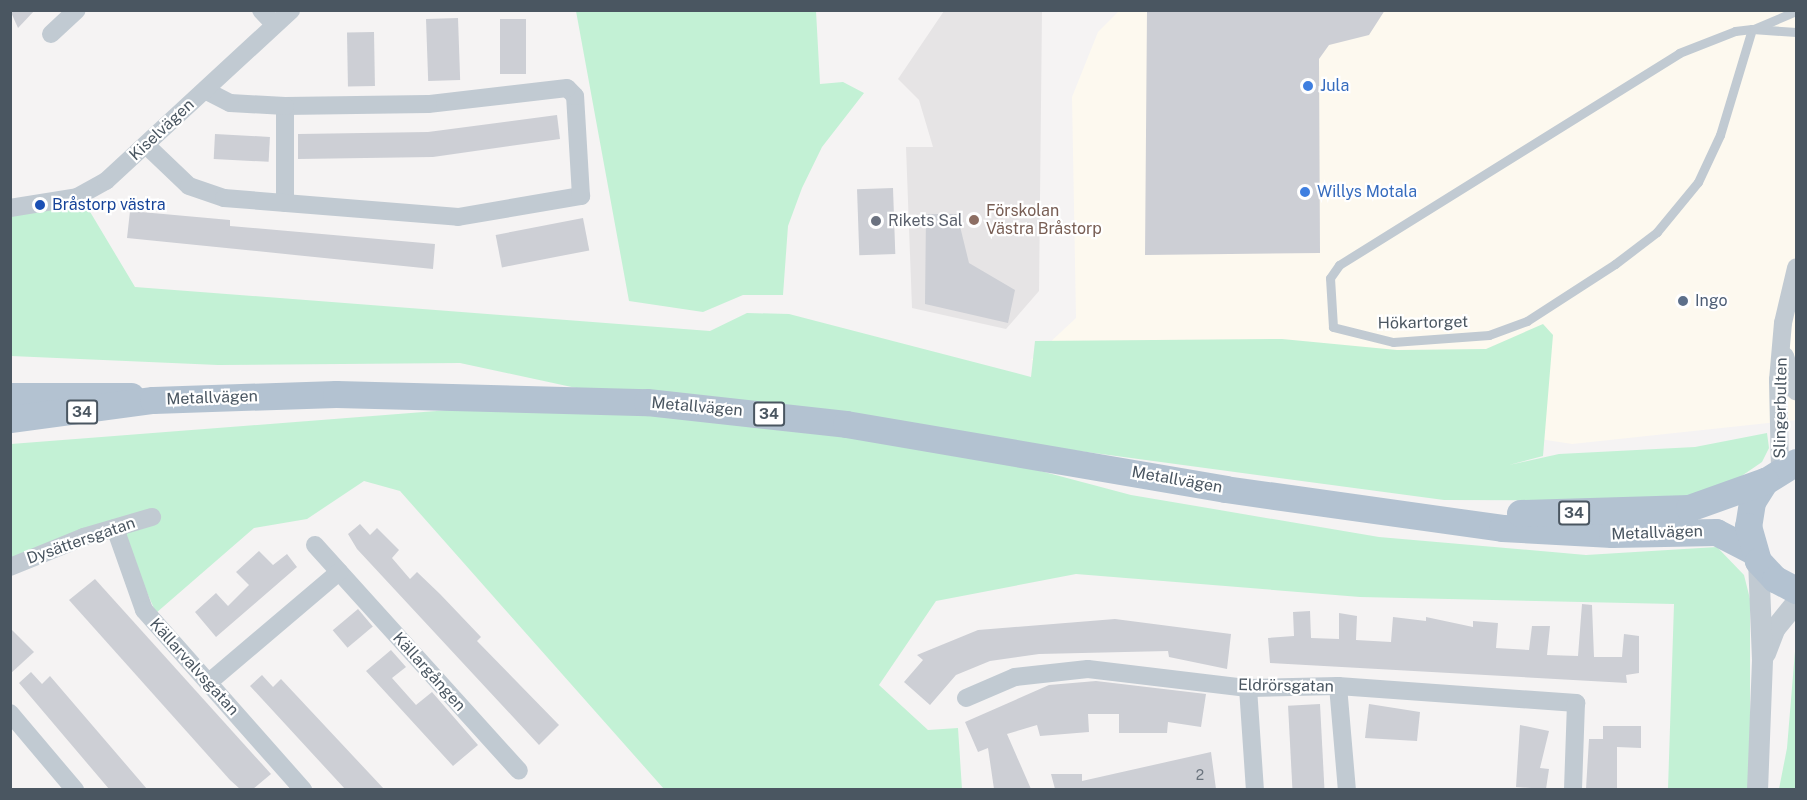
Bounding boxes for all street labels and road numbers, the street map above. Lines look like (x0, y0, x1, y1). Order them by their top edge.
street label: Kiselvägen (126, 95, 198, 165)
street label: Hökartorget (1378, 313, 1468, 333)
street label: Slingerbulten (1771, 357, 1791, 459)
street label: Metallvägen (166, 387, 258, 409)
street label: Metallvägen (651, 393, 743, 421)
road number: 34 (66, 400, 98, 424)
road number: 34 (752, 402, 786, 426)
street label: Metallvägen (1130, 463, 1224, 497)
road number: 34 (1558, 501, 1590, 525)
street label: Dysättersgatan (24, 513, 138, 569)
street label: Metallvägen (1611, 522, 1703, 544)
street label: Källarvalvsgatan (145, 614, 243, 720)
street label: Källargången (389, 629, 469, 715)
street label: Eldrörsgatan (1238, 676, 1334, 696)

